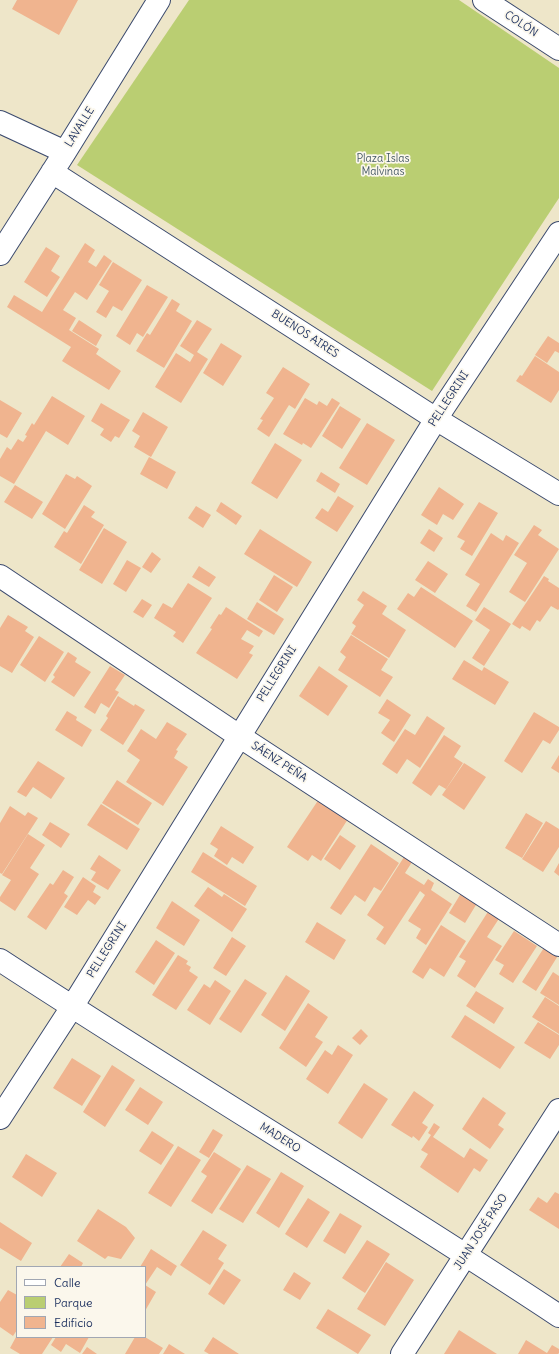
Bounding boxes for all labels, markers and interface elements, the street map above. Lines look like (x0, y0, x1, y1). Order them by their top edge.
street label: COLÓN (502, 8, 540, 40)
street label: LAVALLE (63, 105, 97, 149)
park label: Plaza Islas Malvinas (357, 152, 409, 178)
street label: BUENOS AIRES (269, 307, 341, 361)
street label: PELLEGRINI (426, 369, 472, 429)
street label: PELLEGRINI (255, 644, 299, 704)
street label: SÁENZ PEÑA (249, 739, 309, 785)
street label: PELLEGRINI (85, 920, 129, 980)
street label: MADERO (257, 1120, 303, 1156)
street label: JUAN JOSÉ PASO (452, 1192, 510, 1272)
legend (16, 1266, 146, 1338)
text: Calle (54, 1275, 81, 1290)
text: Parque (54, 1295, 93, 1310)
text: Edificio (54, 1315, 93, 1330)

